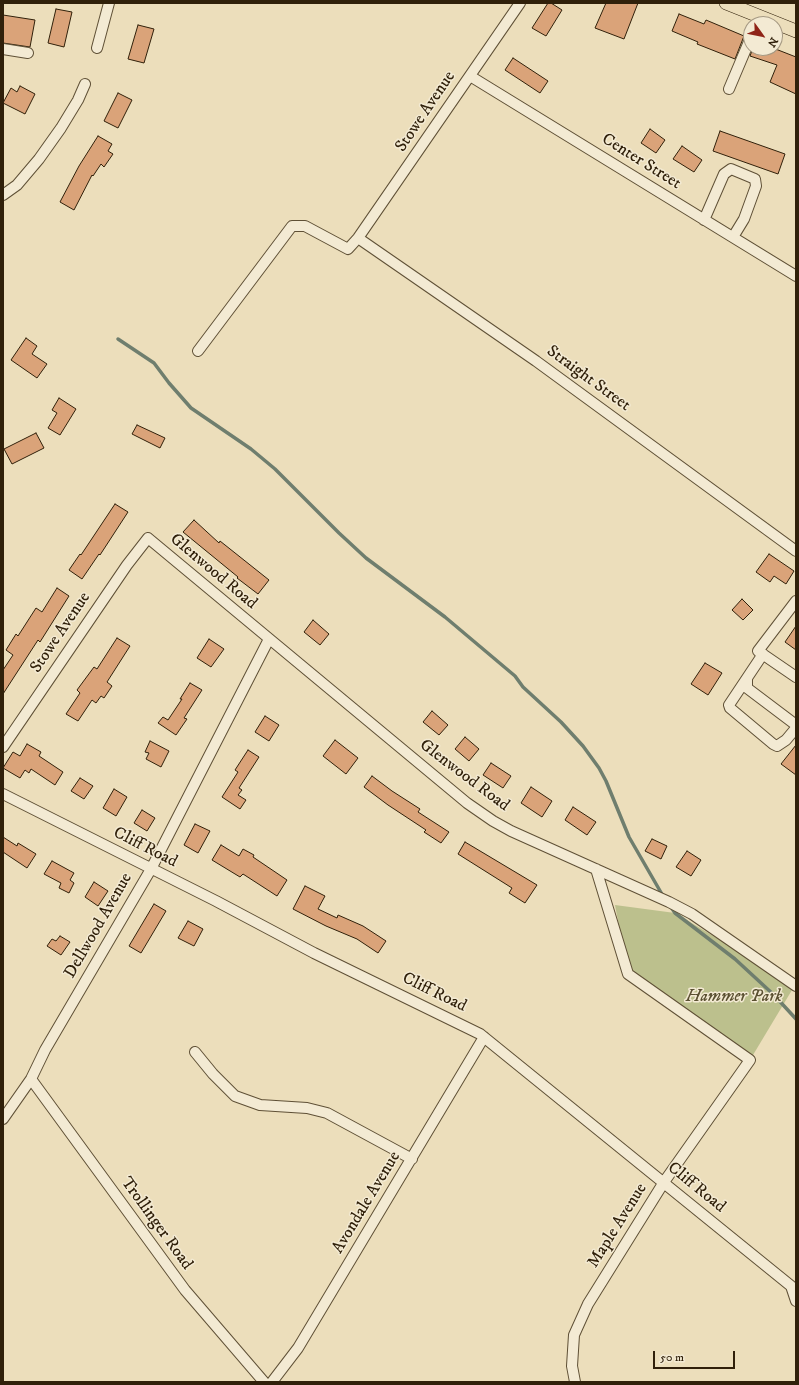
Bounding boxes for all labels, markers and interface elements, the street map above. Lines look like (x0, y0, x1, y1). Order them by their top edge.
north arrow (743, 16, 783, 56)
text: N (764, 34, 781, 50)
street label: Stowe Avenue (391, 68, 461, 156)
street label: Center Street (598, 130, 684, 194)
street label: Straight Street (542, 342, 634, 416)
street label: Glenwood Road (165, 530, 261, 614)
street label: Stowe Avenue (26, 589, 96, 677)
street label: Glenwood Road (415, 736, 513, 816)
street label: Cliff Road (110, 823, 180, 873)
street label: Dellwood Avenue (61, 870, 137, 982)
street label: Cliff Road (398, 969, 470, 1017)
park label: Hammer Park (686, 987, 782, 1007)
street label: Avondale Avenue (329, 1148, 405, 1258)
street label: Cliff Road (663, 1158, 729, 1218)
street label: Trollinger Road (116, 1174, 196, 1274)
street label: Maple Avenue (584, 1180, 652, 1272)
scale bar (655, 1343, 737, 1369)
text: 50 m (660, 1350, 684, 1365)

